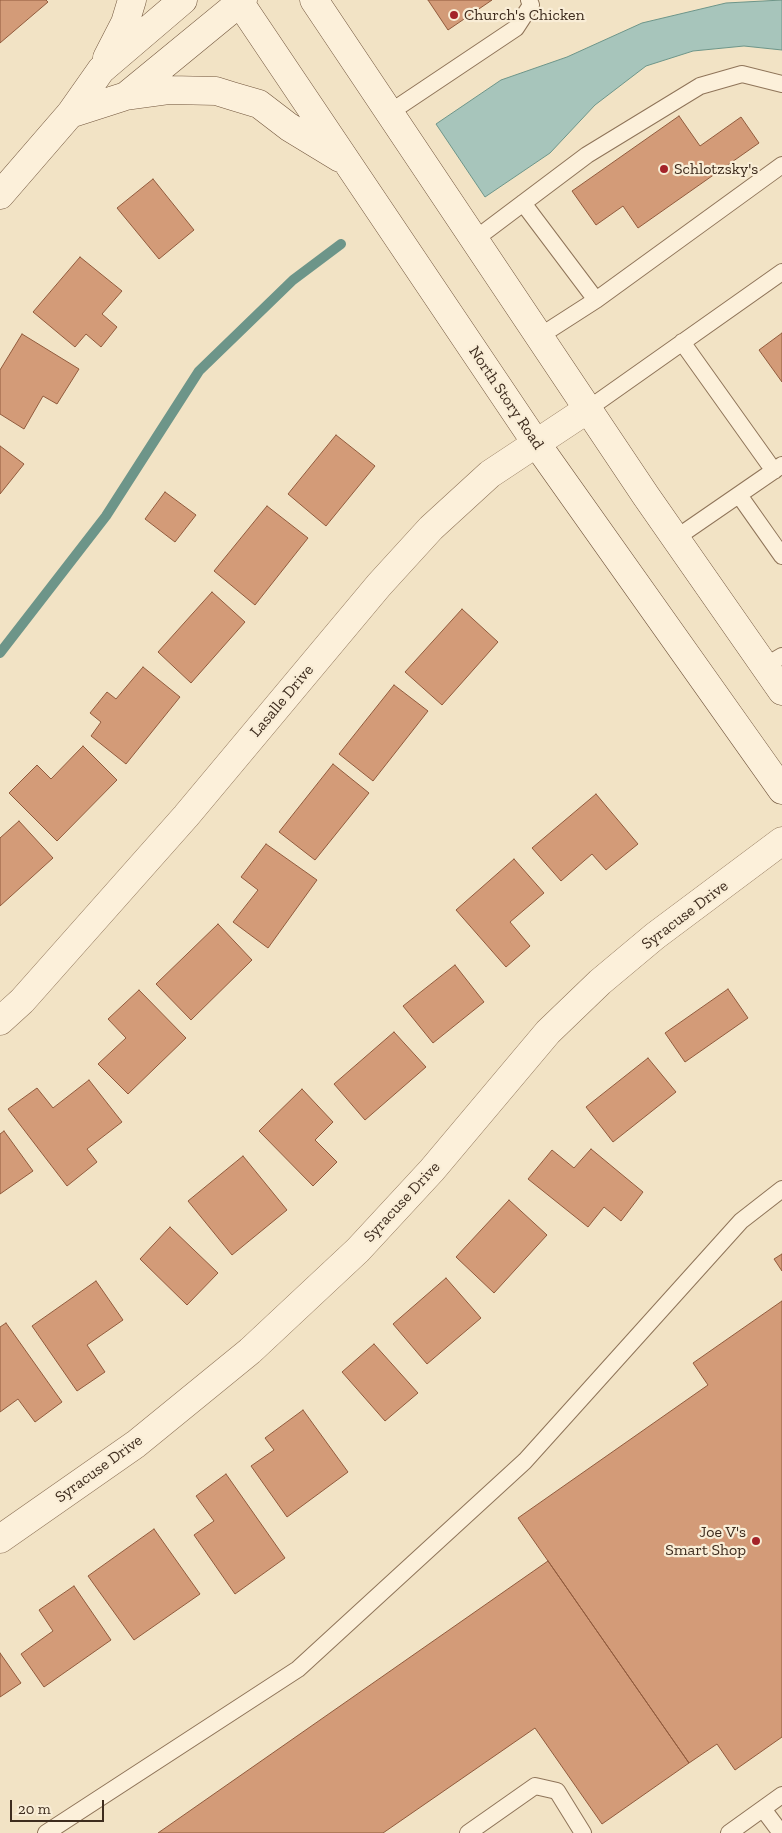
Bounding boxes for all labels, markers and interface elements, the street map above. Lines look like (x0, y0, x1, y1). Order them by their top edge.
place label: Church's Chicken (464, 5, 585, 25)
marker: Church's Chicken (448, 9, 460, 21)
place label: Schlotzsky's (674, 159, 758, 179)
marker: Schlotzsky's (658, 163, 670, 175)
street label: North Story Road (464, 343, 548, 453)
street label: Lasalle Drive (246, 661, 318, 741)
street label: Syracuse Drive (638, 876, 732, 954)
street label: Syracuse Drive (360, 1158, 444, 1246)
street label: Syracuse Drive (52, 1431, 146, 1507)
place label: Joe V's Smart Shop (665, 1522, 746, 1560)
marker: Joe V's Smart Shop (750, 1535, 762, 1547)
scale bar (12, 1790, 106, 1822)
text: 20 m (18, 1800, 51, 1818)

